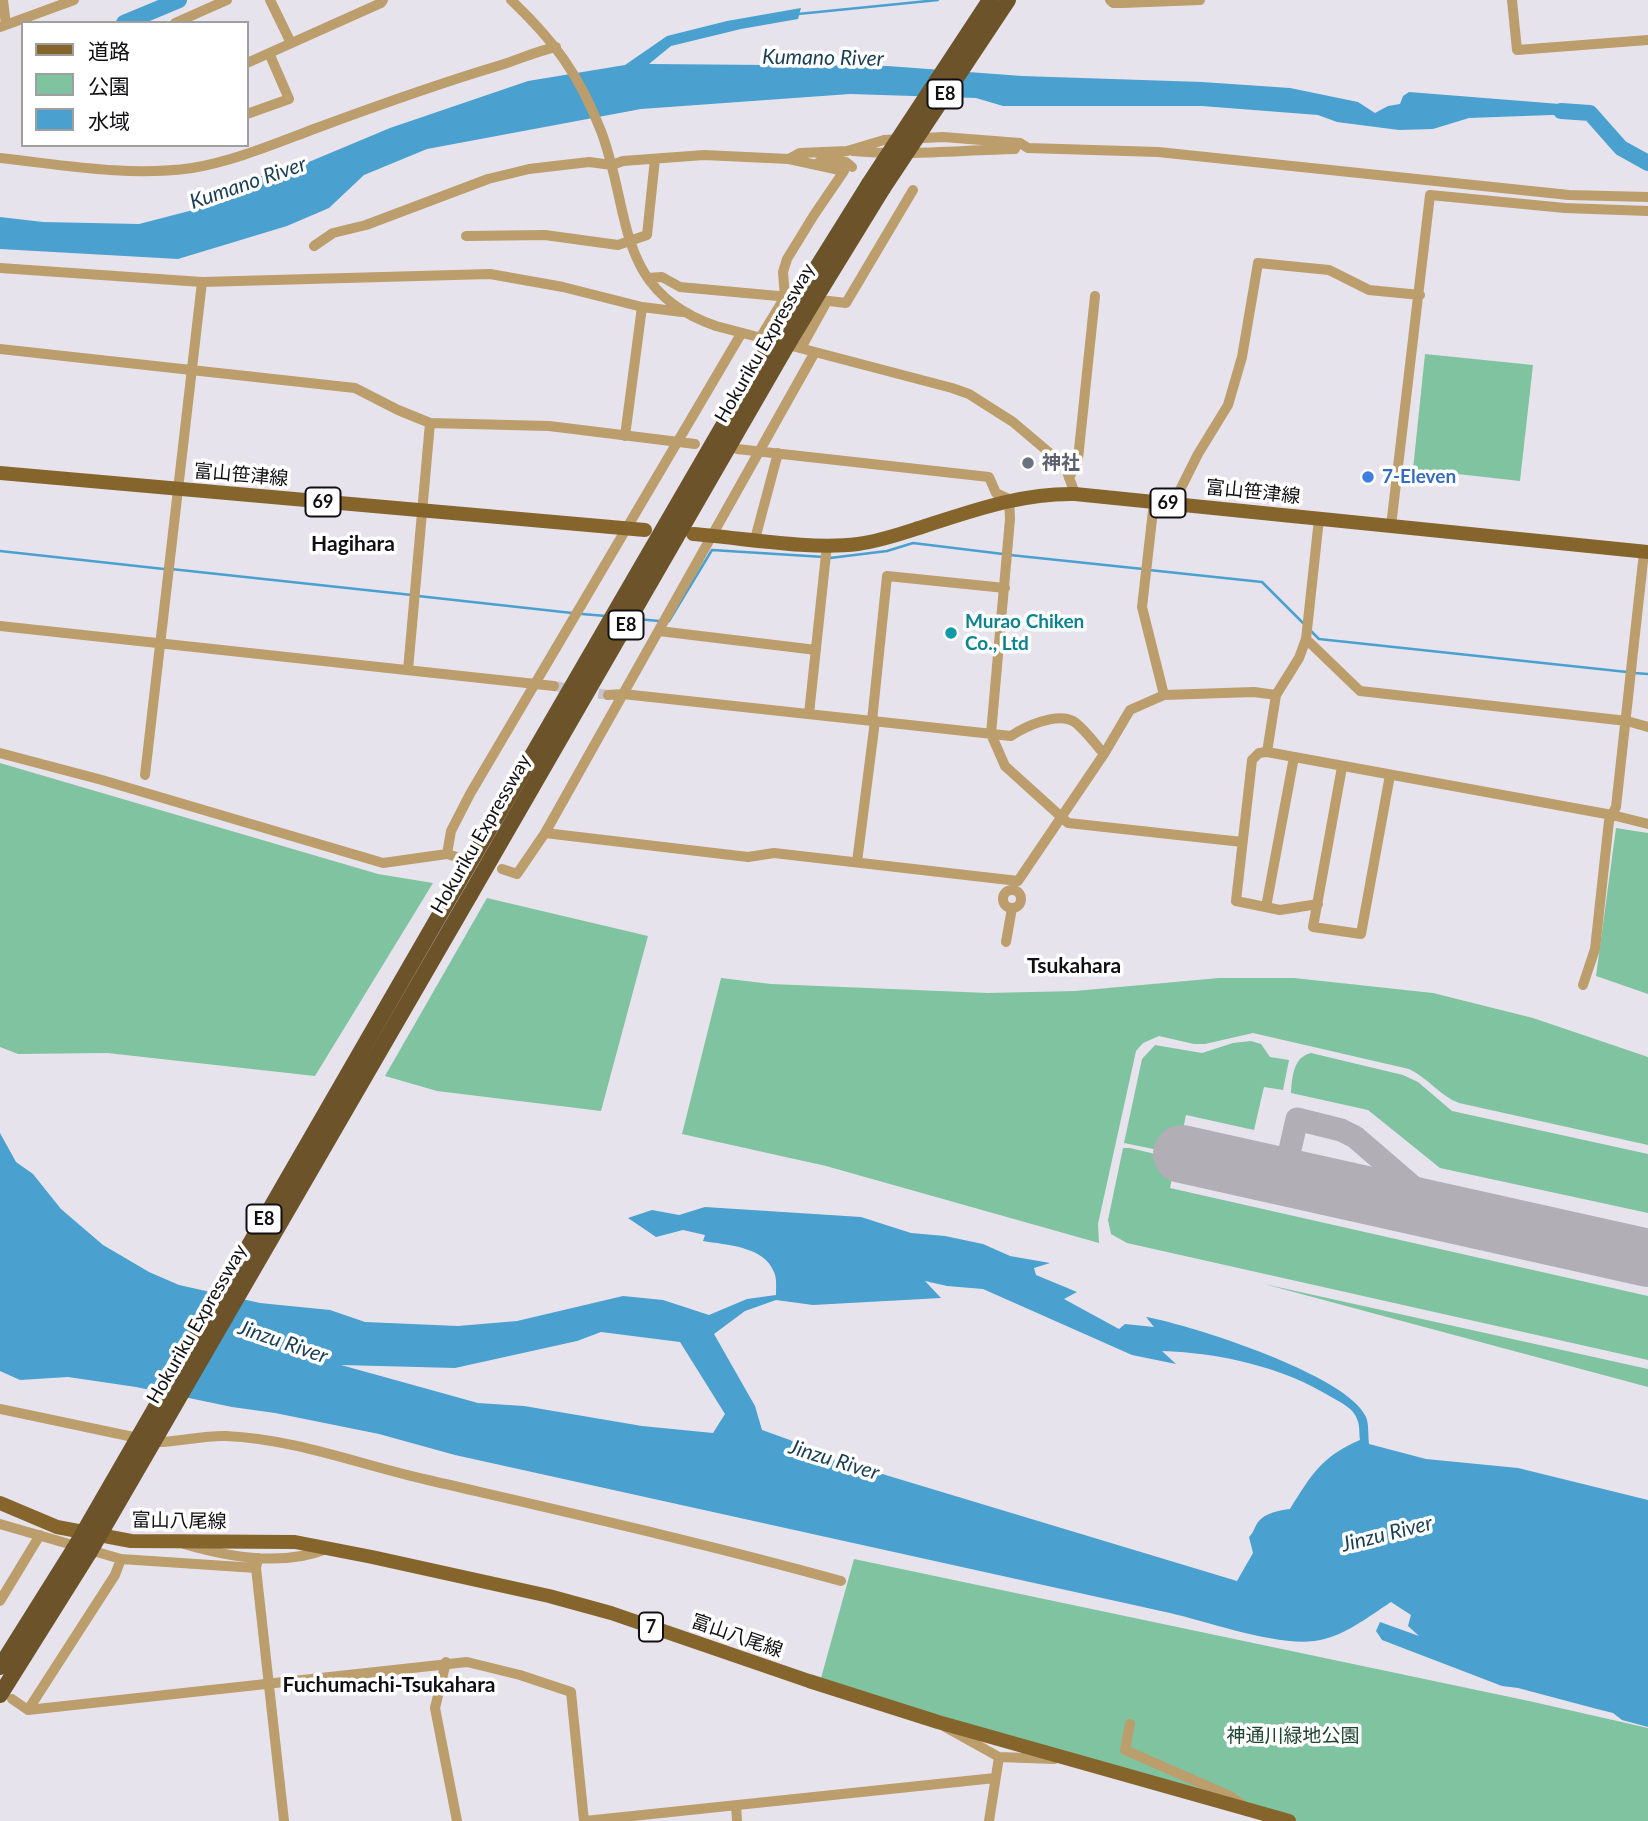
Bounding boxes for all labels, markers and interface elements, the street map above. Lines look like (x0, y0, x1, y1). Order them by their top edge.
legend (21, 21, 248, 147)
text: 道路 (88, 38, 130, 63)
water label: Kumano River (762, 44, 884, 72)
text: 公園 (88, 73, 130, 98)
road number: E8 (928, 80, 962, 108)
text: 水域 (88, 108, 130, 133)
water label: Kumano River (186, 151, 310, 215)
street label: Hokuriku Expressway (710, 259, 820, 427)
place label: 神社 (1042, 452, 1080, 474)
marker: 神社 (1020, 455, 1036, 471)
street label: 富山笹津線 (193, 460, 289, 490)
place label: 7-Eleven (1382, 466, 1456, 488)
marker: 7-Eleven (1360, 469, 1376, 485)
street label: 富山笹津線 (1205, 476, 1301, 508)
road number: 69 (306, 488, 340, 516)
road number: 69 (1150, 489, 1186, 518)
district label: Hagihara (311, 531, 395, 557)
road number: E8 (608, 610, 644, 640)
place label: Murao Chiken Co., Ltd (965, 611, 1084, 655)
marker: Murao Chiken Co., Ltd (943, 625, 959, 641)
street label: Hokuriku Expressway (426, 750, 536, 918)
district label: Tsukahara (1027, 953, 1121, 979)
road number: E8 (246, 1204, 282, 1234)
street label: Hokuriku Expressway (142, 1240, 252, 1408)
water label: Jinzu River (235, 1315, 331, 1369)
water label: Jinzu River (786, 1434, 882, 1486)
street label: 富山八尾線 (131, 1509, 227, 1533)
water label: Jinzu River (1339, 1511, 1435, 1557)
street label: 富山八尾線 (688, 1610, 786, 1662)
road number: 7 (639, 1612, 663, 1642)
district label: Fuchumachi-Tsukahara (283, 1672, 495, 1698)
park label: 神通川緑地公園 (1227, 1725, 1359, 1747)

